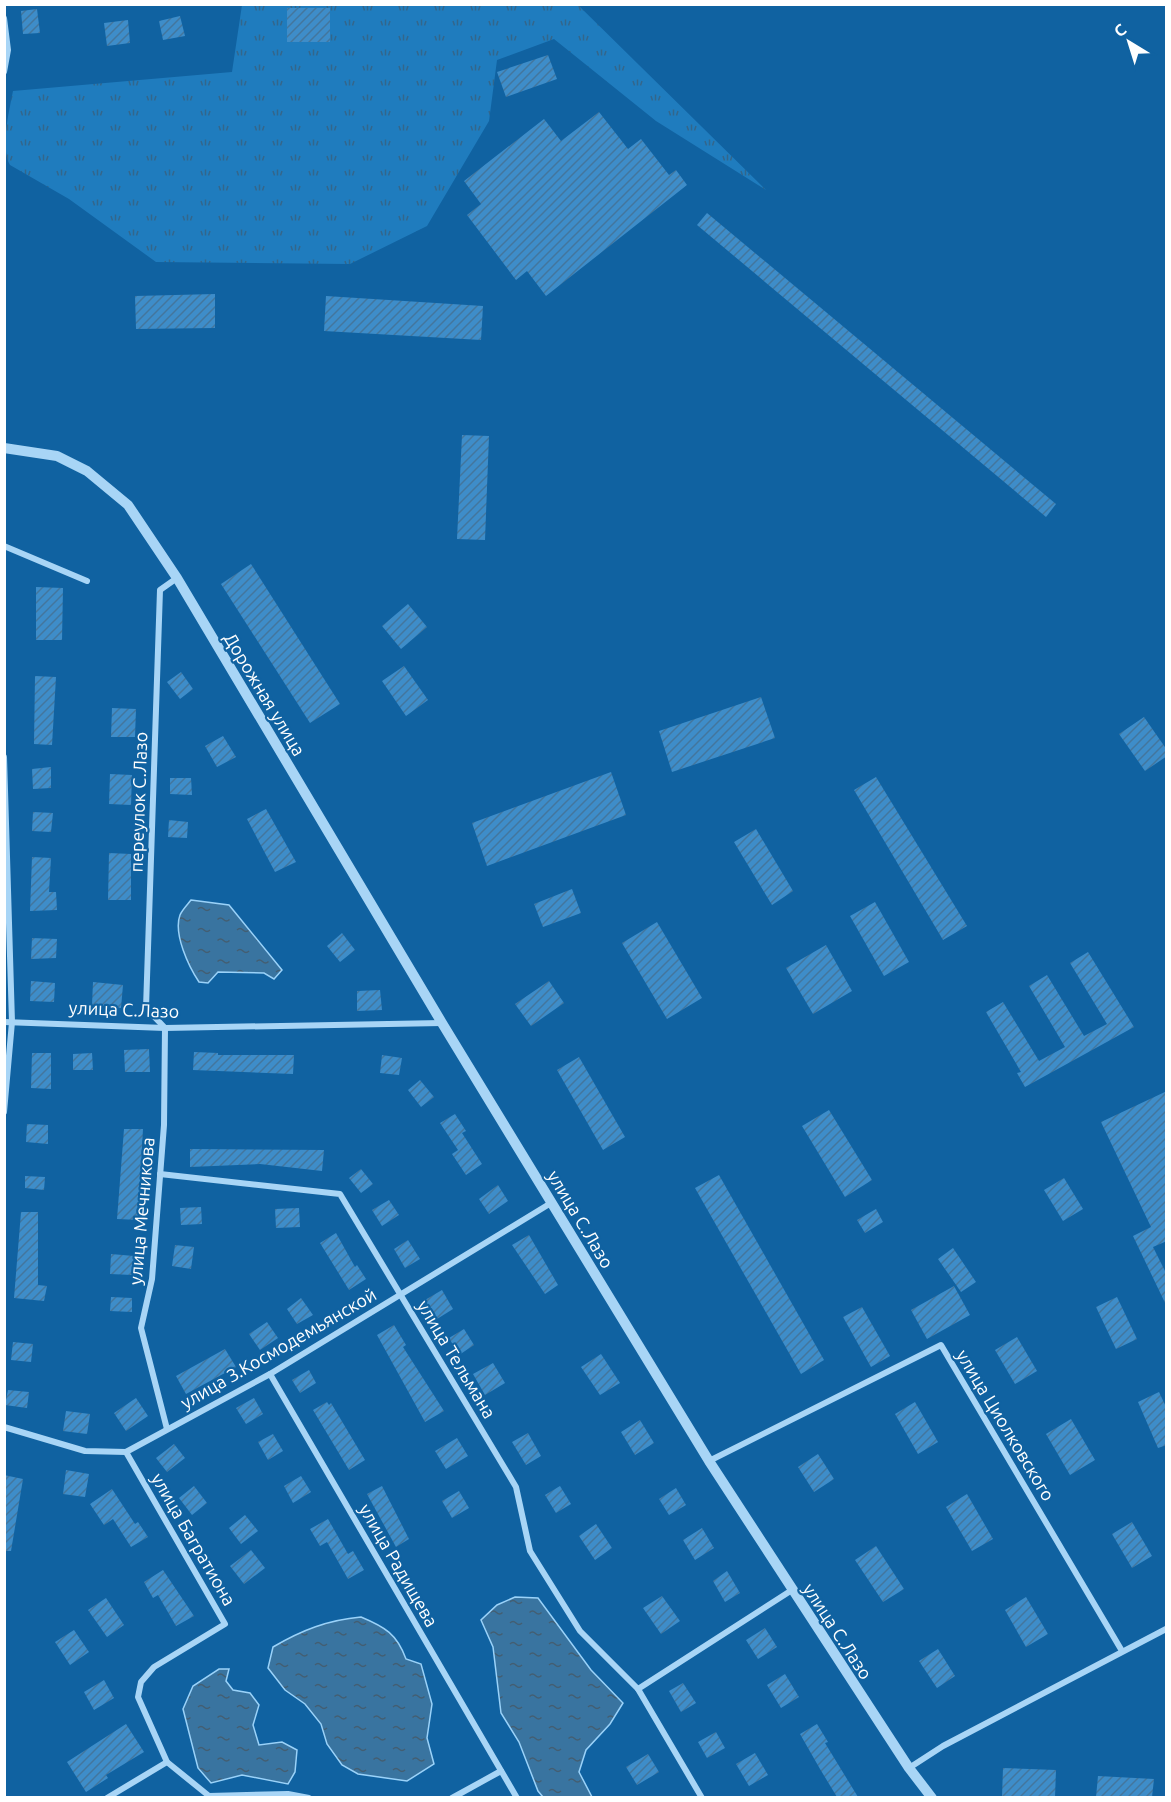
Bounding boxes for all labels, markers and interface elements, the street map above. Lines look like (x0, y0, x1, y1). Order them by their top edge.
north arrow (1099, 12, 1159, 72)
text: С (1110, 20, 1129, 40)
street label: Дорожная улица (220, 629, 310, 759)
street label: переулок С.Лазо (126, 731, 150, 873)
street label: улица С.Лазо (68, 997, 180, 1021)
street label: улица Мечникова (125, 1136, 157, 1286)
street label: улица С.Лазо (544, 1167, 618, 1271)
street label: улица З.Космодемьянской (177, 1284, 379, 1412)
street label: улица Тельмана (414, 1296, 500, 1422)
street label: улица Циолковского (953, 1346, 1059, 1504)
street label: улица Багратиона (148, 1469, 240, 1609)
street label: улица Радищева (356, 1500, 442, 1630)
street label: улица С.Лазо (800, 1579, 876, 1683)

